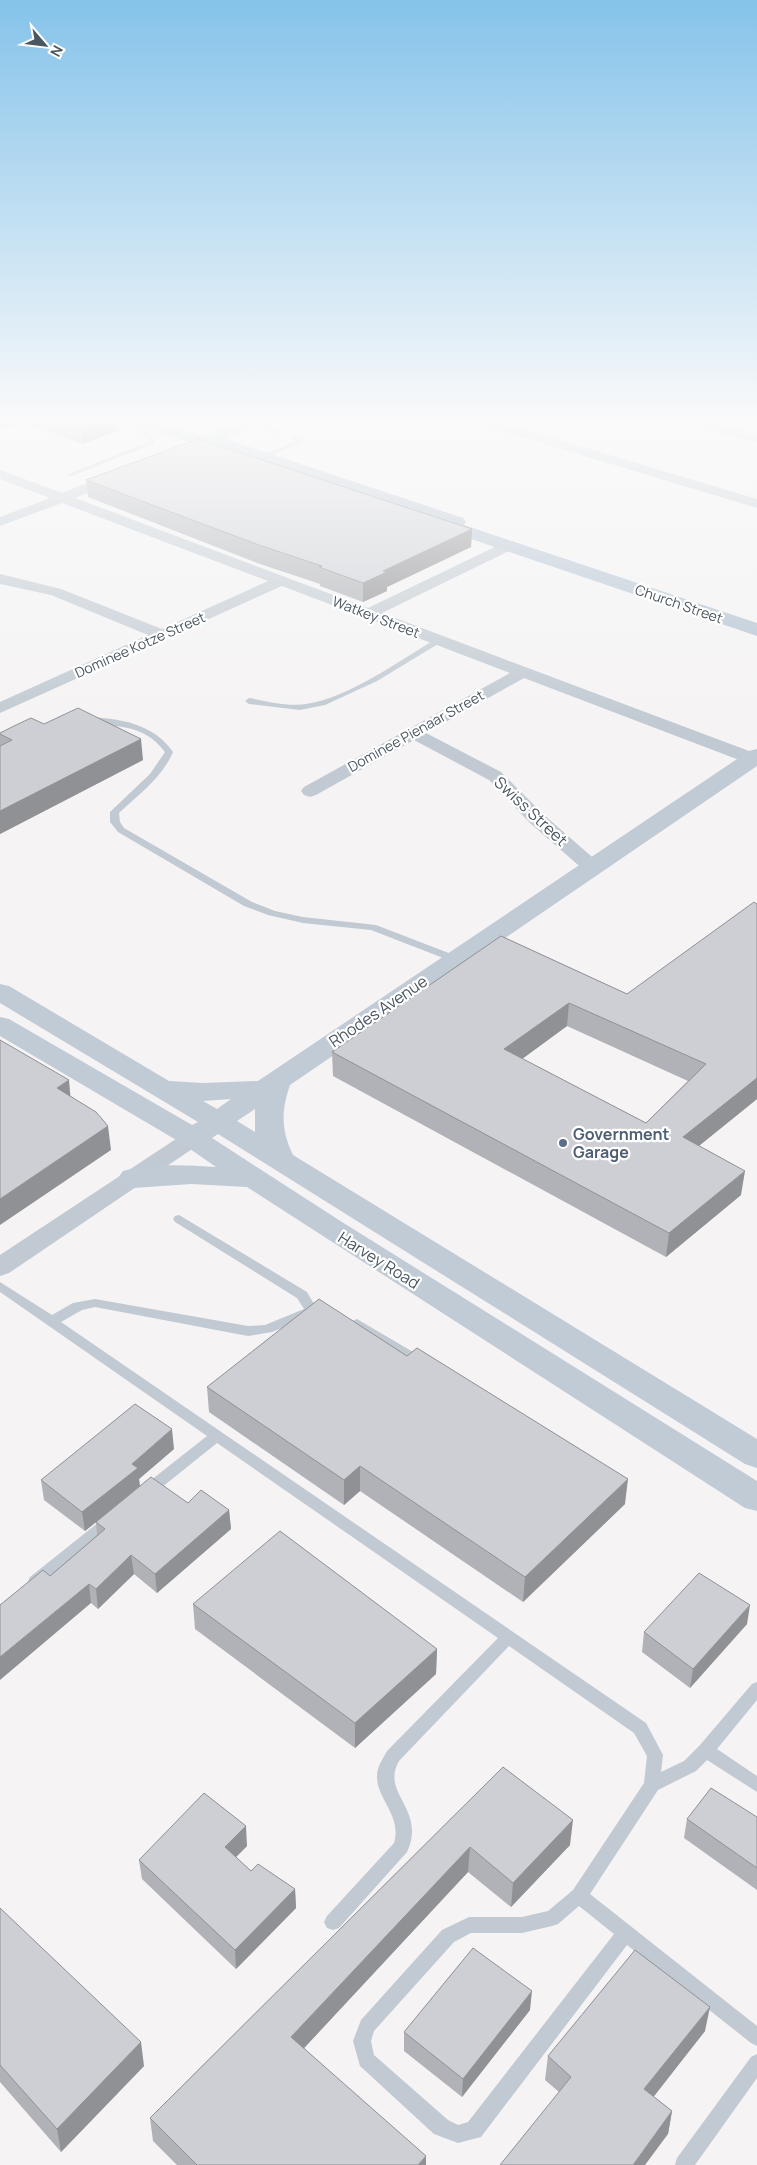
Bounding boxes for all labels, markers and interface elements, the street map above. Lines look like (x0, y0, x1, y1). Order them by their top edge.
north arrow (20, 20, 70, 70)
text: N (46, 42, 68, 60)
street label: Church Street (633, 580, 726, 628)
street label: Watkey Street (330, 591, 423, 642)
street label: Dominee Kotze Street (72, 607, 208, 682)
street label: Dominee Pienaar Street (344, 685, 488, 776)
street label: Swiss Street (490, 771, 572, 851)
street label: Rhodes Avenue (324, 970, 432, 1052)
place label: Government Garage (573, 1123, 669, 1163)
marker: Government Garage (557, 1137, 569, 1149)
street label: Harvey Road (334, 1226, 424, 1294)

